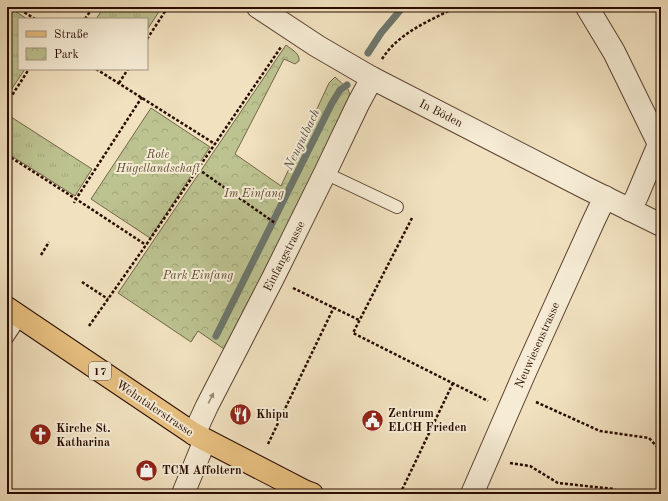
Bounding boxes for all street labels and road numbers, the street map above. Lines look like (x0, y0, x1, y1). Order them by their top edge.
street label: In Böden (417, 98, 465, 130)
street label: Einfangstrasse (262, 219, 308, 294)
street label: Neuwiesenstrasse (514, 300, 562, 390)
road number: 17 (89, 362, 111, 380)
street label: Wehntalerstrasse (114, 379, 196, 439)

